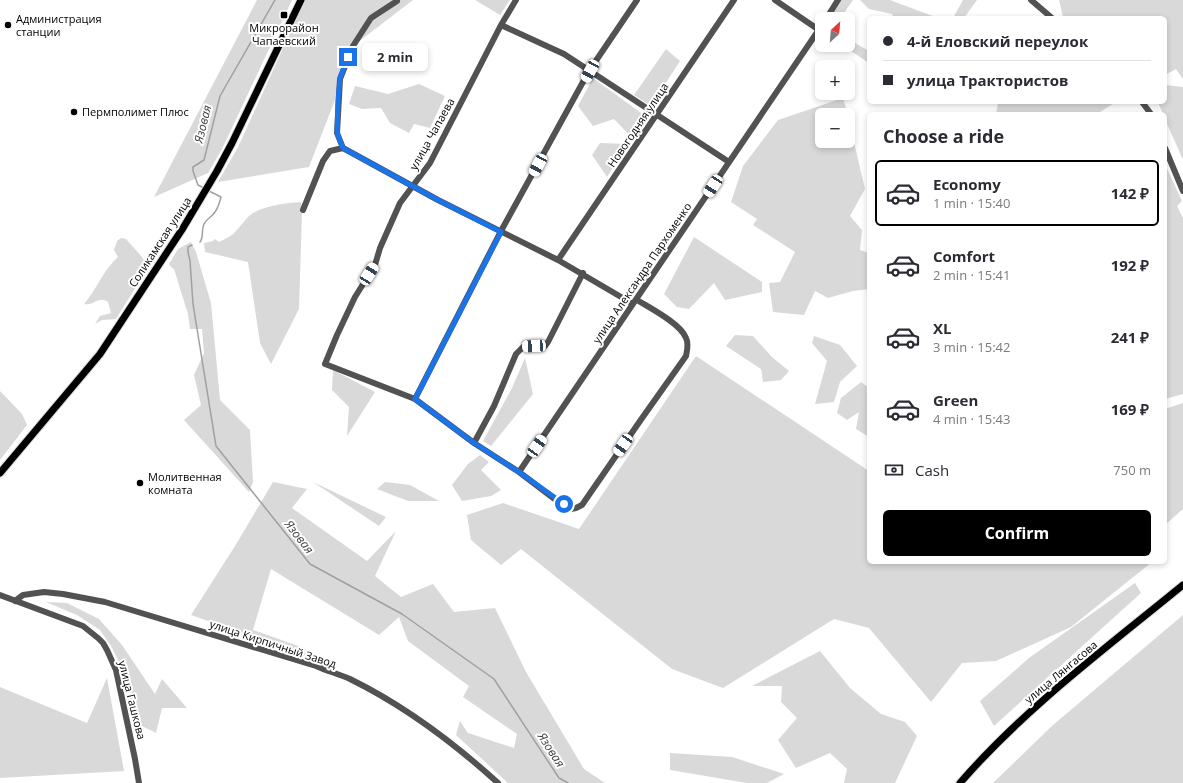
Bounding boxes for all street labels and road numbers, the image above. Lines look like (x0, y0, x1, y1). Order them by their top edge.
street label: Новогодняя улица (604, 79, 672, 170)
street label: улица Чапаева (406, 95, 457, 172)
street label: Соликамская улица (125, 194, 194, 290)
street label: улица Александра Пархоменко (589, 199, 695, 346)
street label: улица Кирпичный Завод (208, 616, 339, 671)
street label: улица Лянгасова (1021, 637, 1100, 706)
street label: улица Гашкова (115, 659, 150, 741)

